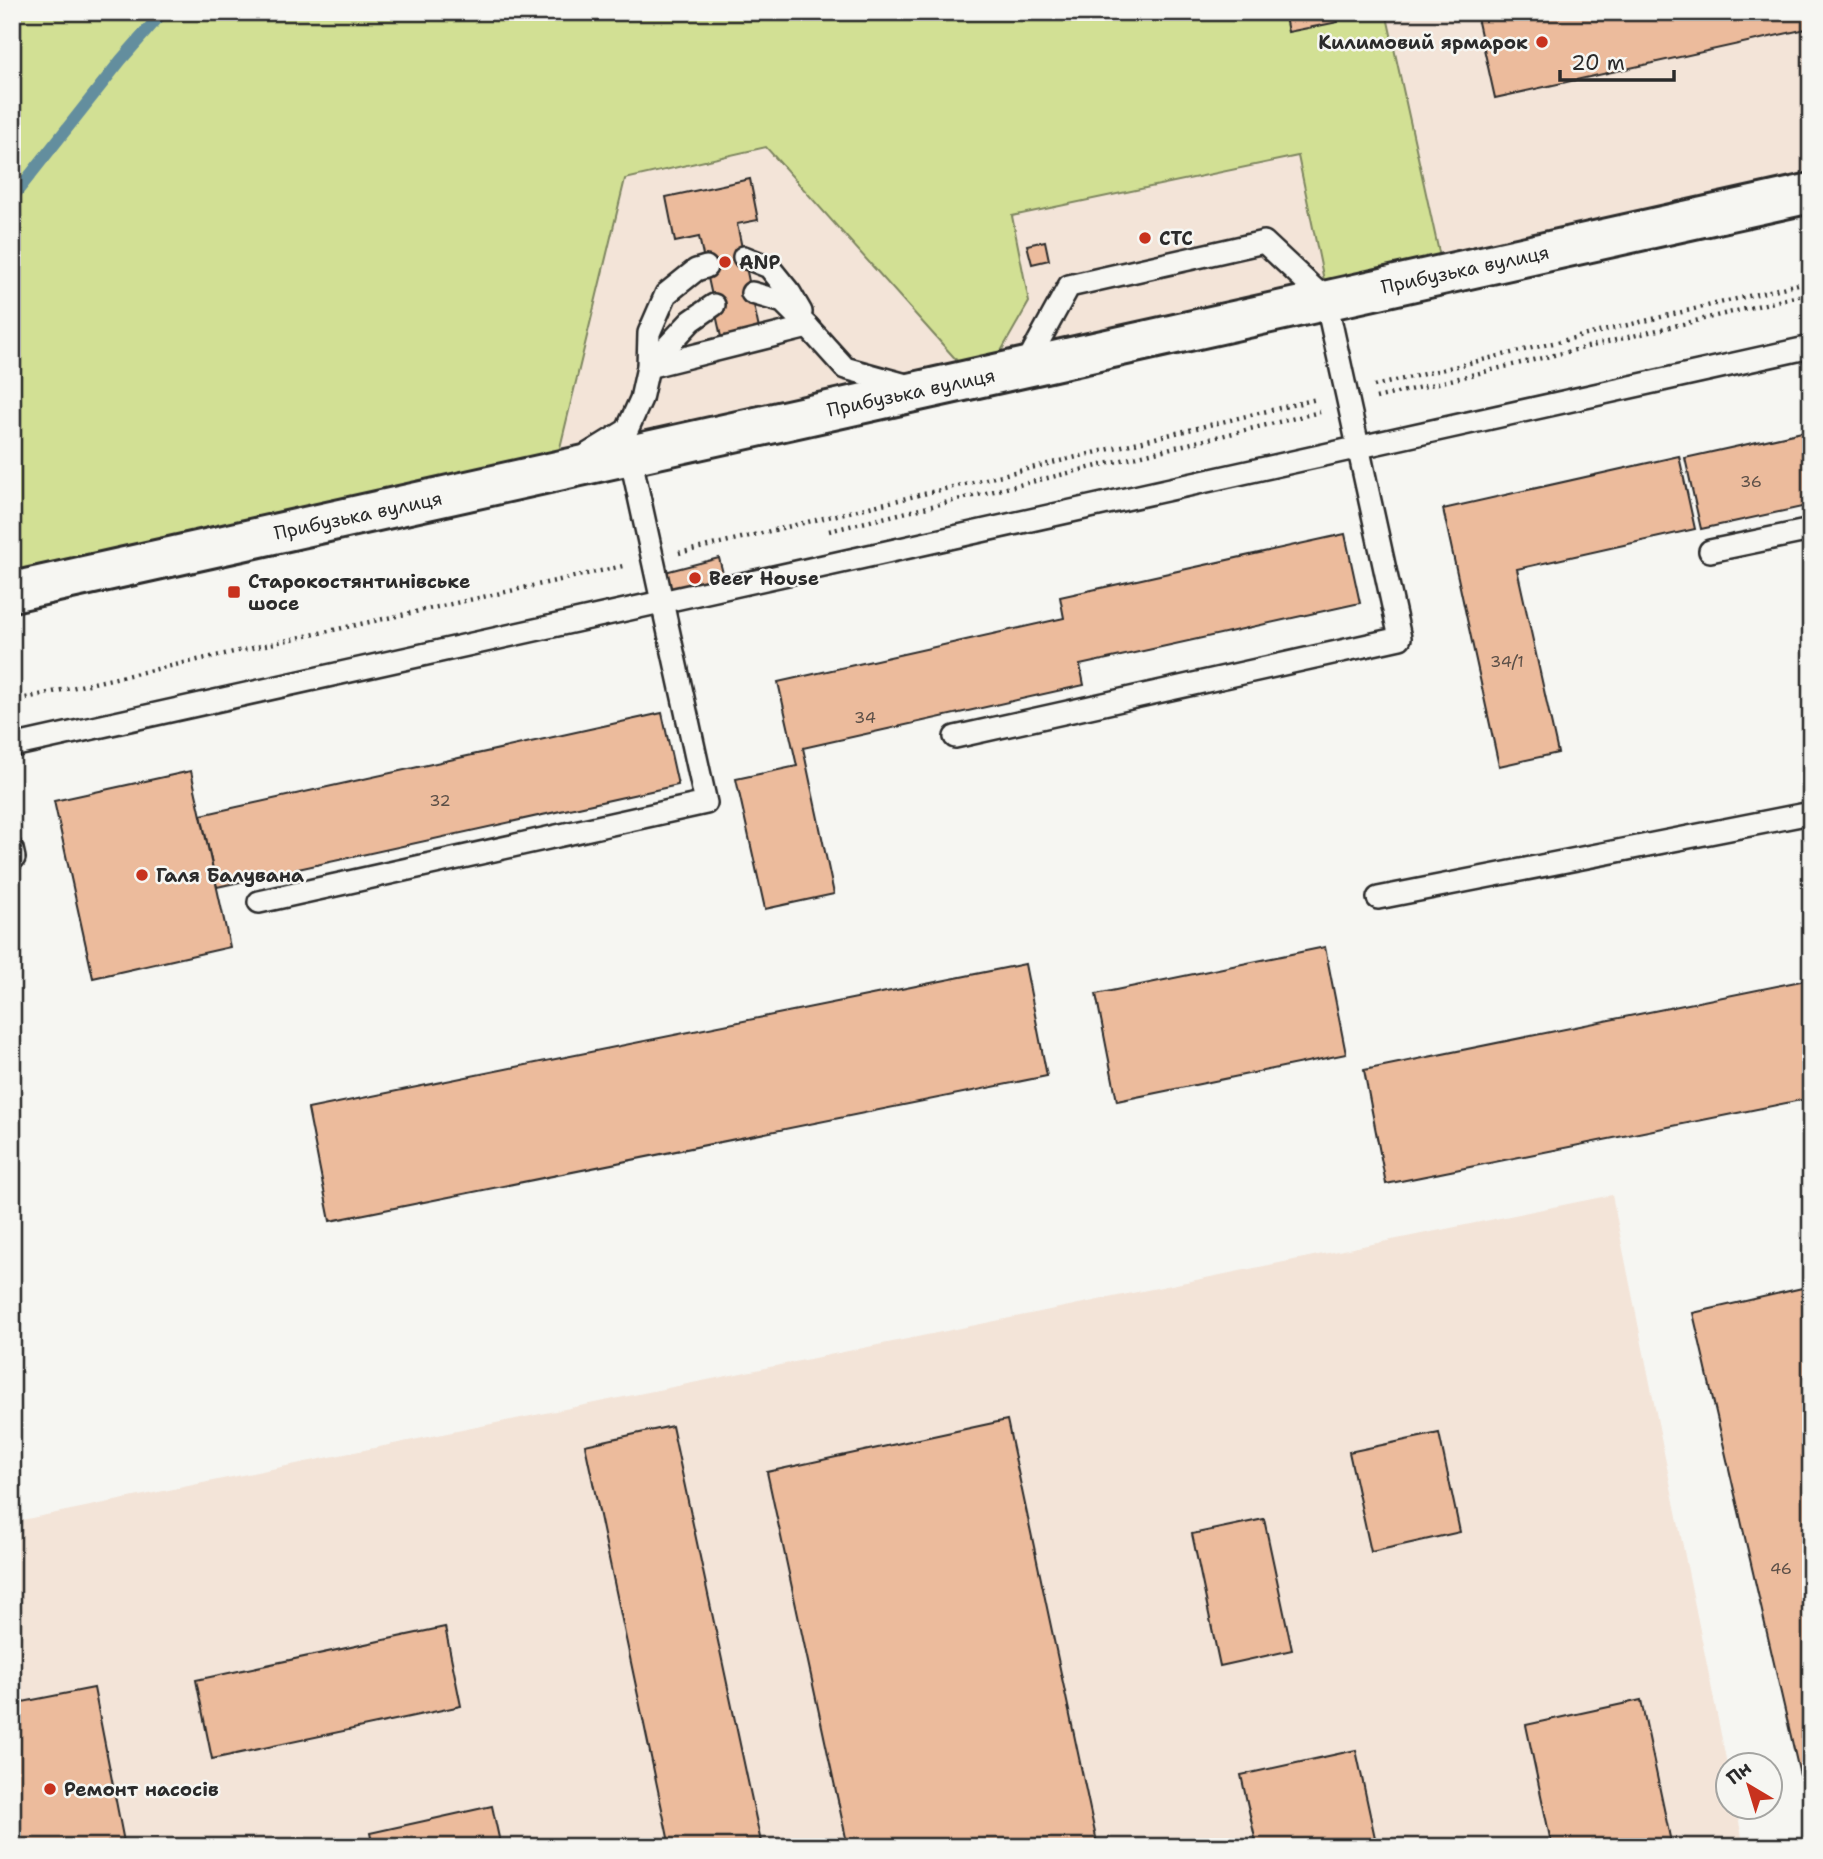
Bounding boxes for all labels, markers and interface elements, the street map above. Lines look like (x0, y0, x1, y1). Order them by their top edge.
place label: Килимовий ярмарок (1318, 30, 1528, 55)
marker: Килимовий ярмарок (1534, 34, 1550, 50)
scale bar (1560, 38, 1674, 82)
text: 20 m (1571, 49, 1625, 77)
place label: СТС (1159, 226, 1193, 251)
marker: СТС (1137, 230, 1153, 246)
street label: Прибузька вулиця (1379, 239, 1551, 300)
place label: ANP (739, 250, 780, 275)
marker: ANP (717, 254, 733, 270)
street label: Прибузька вулиця (825, 362, 997, 423)
house number: 36 (1740, 471, 1762, 492)
street label: Прибузька вулиця (272, 485, 444, 546)
place label: Beer House (709, 566, 819, 591)
place label: Старокостянтинівське шосе (248, 569, 470, 616)
marker: Beer House (687, 570, 703, 586)
marker: Старокостянтинівське шосе (226, 584, 242, 600)
house number: 34/1 (1490, 651, 1524, 672)
house number: 34 (854, 707, 876, 728)
house number: 32 (429, 790, 451, 811)
place label: Галя Балувана (156, 863, 304, 888)
marker: Галя Балувана (134, 867, 150, 883)
house number: 46 (1770, 1558, 1792, 1579)
north arrow (1714, 1750, 1784, 1820)
text: Пн (1721, 1755, 1756, 1791)
place label: Ремонт насосів (64, 1777, 219, 1802)
marker: Ремонт насосів (42, 1781, 58, 1797)

